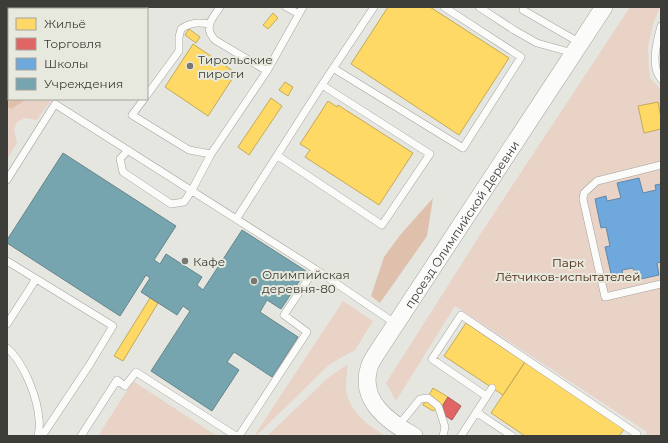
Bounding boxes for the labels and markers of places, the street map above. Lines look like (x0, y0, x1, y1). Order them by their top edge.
place label: Тирольские пироги (198, 52, 273, 81)
marker: Тирольские пироги (185, 61, 195, 71)
place label: Кафе (193, 254, 225, 269)
marker: Кафе (180, 256, 190, 266)
place label: Олимпийская деревня-80 (262, 267, 350, 296)
marker: Олимпийская деревня-80 (249, 276, 259, 286)

